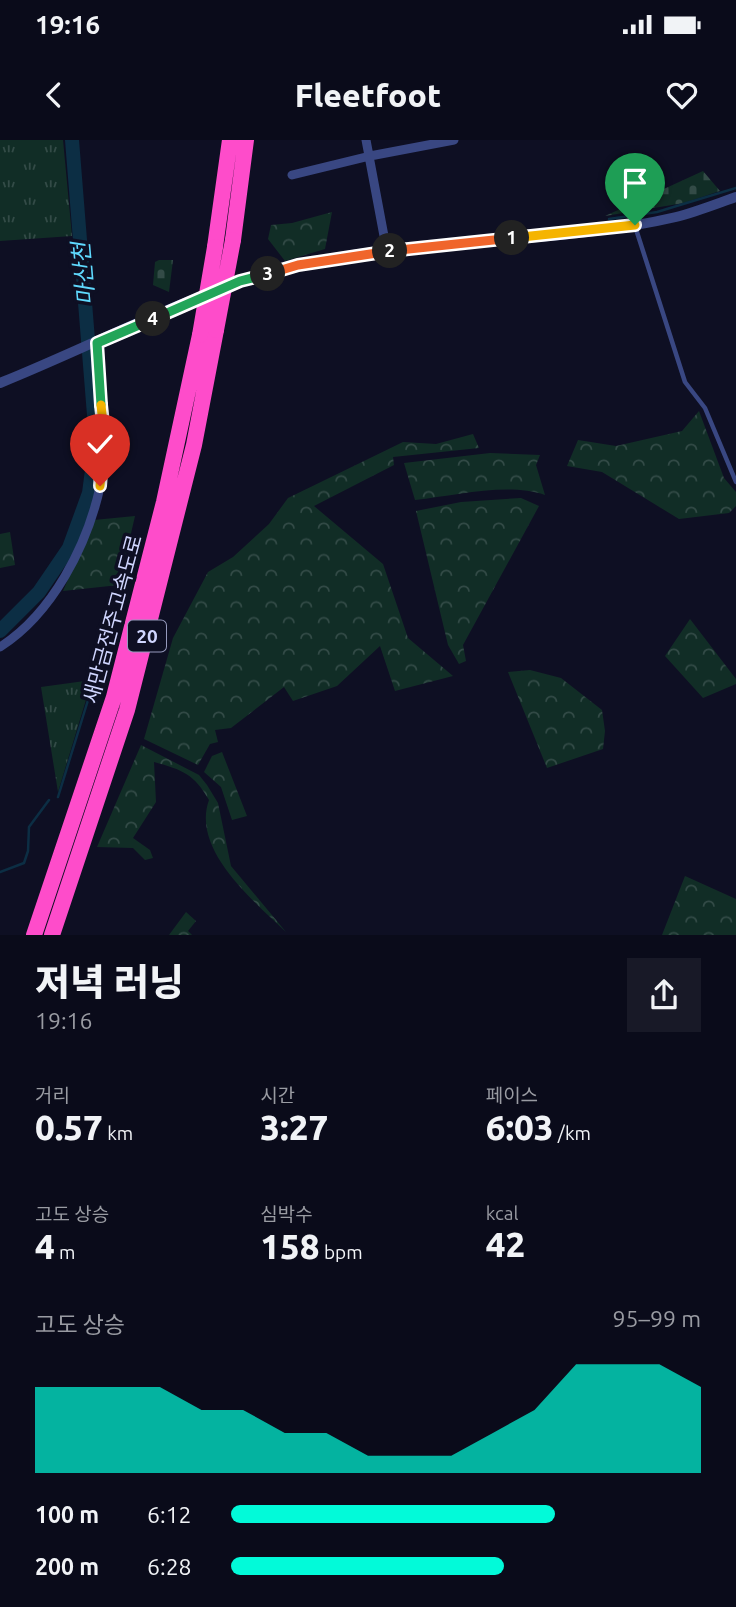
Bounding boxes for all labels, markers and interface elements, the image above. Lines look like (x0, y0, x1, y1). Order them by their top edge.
text: 19:16 (35, 10, 100, 39)
icon: back (35, 76, 73, 114)
icon: heart (663, 76, 701, 114)
text: Fleetfoot (295, 77, 441, 113)
pin (605, 153, 665, 225)
icon: arrive (616, 164, 654, 202)
pin: 1 (494, 220, 530, 256)
text: 1 (506, 226, 517, 248)
pin: 2 (372, 234, 408, 268)
water label: 마산천 (68, 238, 98, 307)
text: 2 (384, 239, 395, 261)
pin: 3 (250, 256, 286, 292)
text: 3 (262, 262, 273, 284)
pin: 4 (136, 302, 170, 336)
text: 4 (147, 307, 158, 329)
pin (70, 414, 130, 486)
icon: check (81, 425, 119, 463)
street label: 새만금전주고속도로 (78, 532, 146, 706)
road number: 20 (128, 621, 166, 652)
button: share (627, 958, 701, 1032)
text: 저녁 러닝 (35, 961, 184, 1003)
text: 19:16 (35, 1008, 93, 1033)
text: 거리 (35, 1084, 70, 1106)
text: 시간 (260, 1084, 295, 1106)
text: 페이스 (486, 1084, 538, 1106)
text: 0.57 (35, 1107, 103, 1147)
text: 3:27 (260, 1107, 328, 1147)
text: 6:03 (486, 1107, 554, 1147)
text: km (103, 1122, 133, 1144)
text: /km (554, 1122, 591, 1144)
text: kcal (486, 1202, 518, 1224)
text: 고도 상승 (35, 1203, 109, 1225)
text: 심박수 (260, 1203, 313, 1225)
text: 42 (486, 1224, 525, 1264)
text: 4 (35, 1226, 55, 1266)
text: 158 (260, 1226, 320, 1266)
text: m (55, 1241, 76, 1263)
text: bpm (320, 1241, 363, 1263)
text: 95–99 m (613, 1306, 701, 1331)
text: 고도 상승 (35, 1312, 125, 1337)
text: 100 m (35, 1502, 99, 1527)
text: 6:12 (147, 1502, 192, 1527)
text: 200 m (35, 1554, 99, 1579)
text: 6:28 (147, 1554, 192, 1579)

